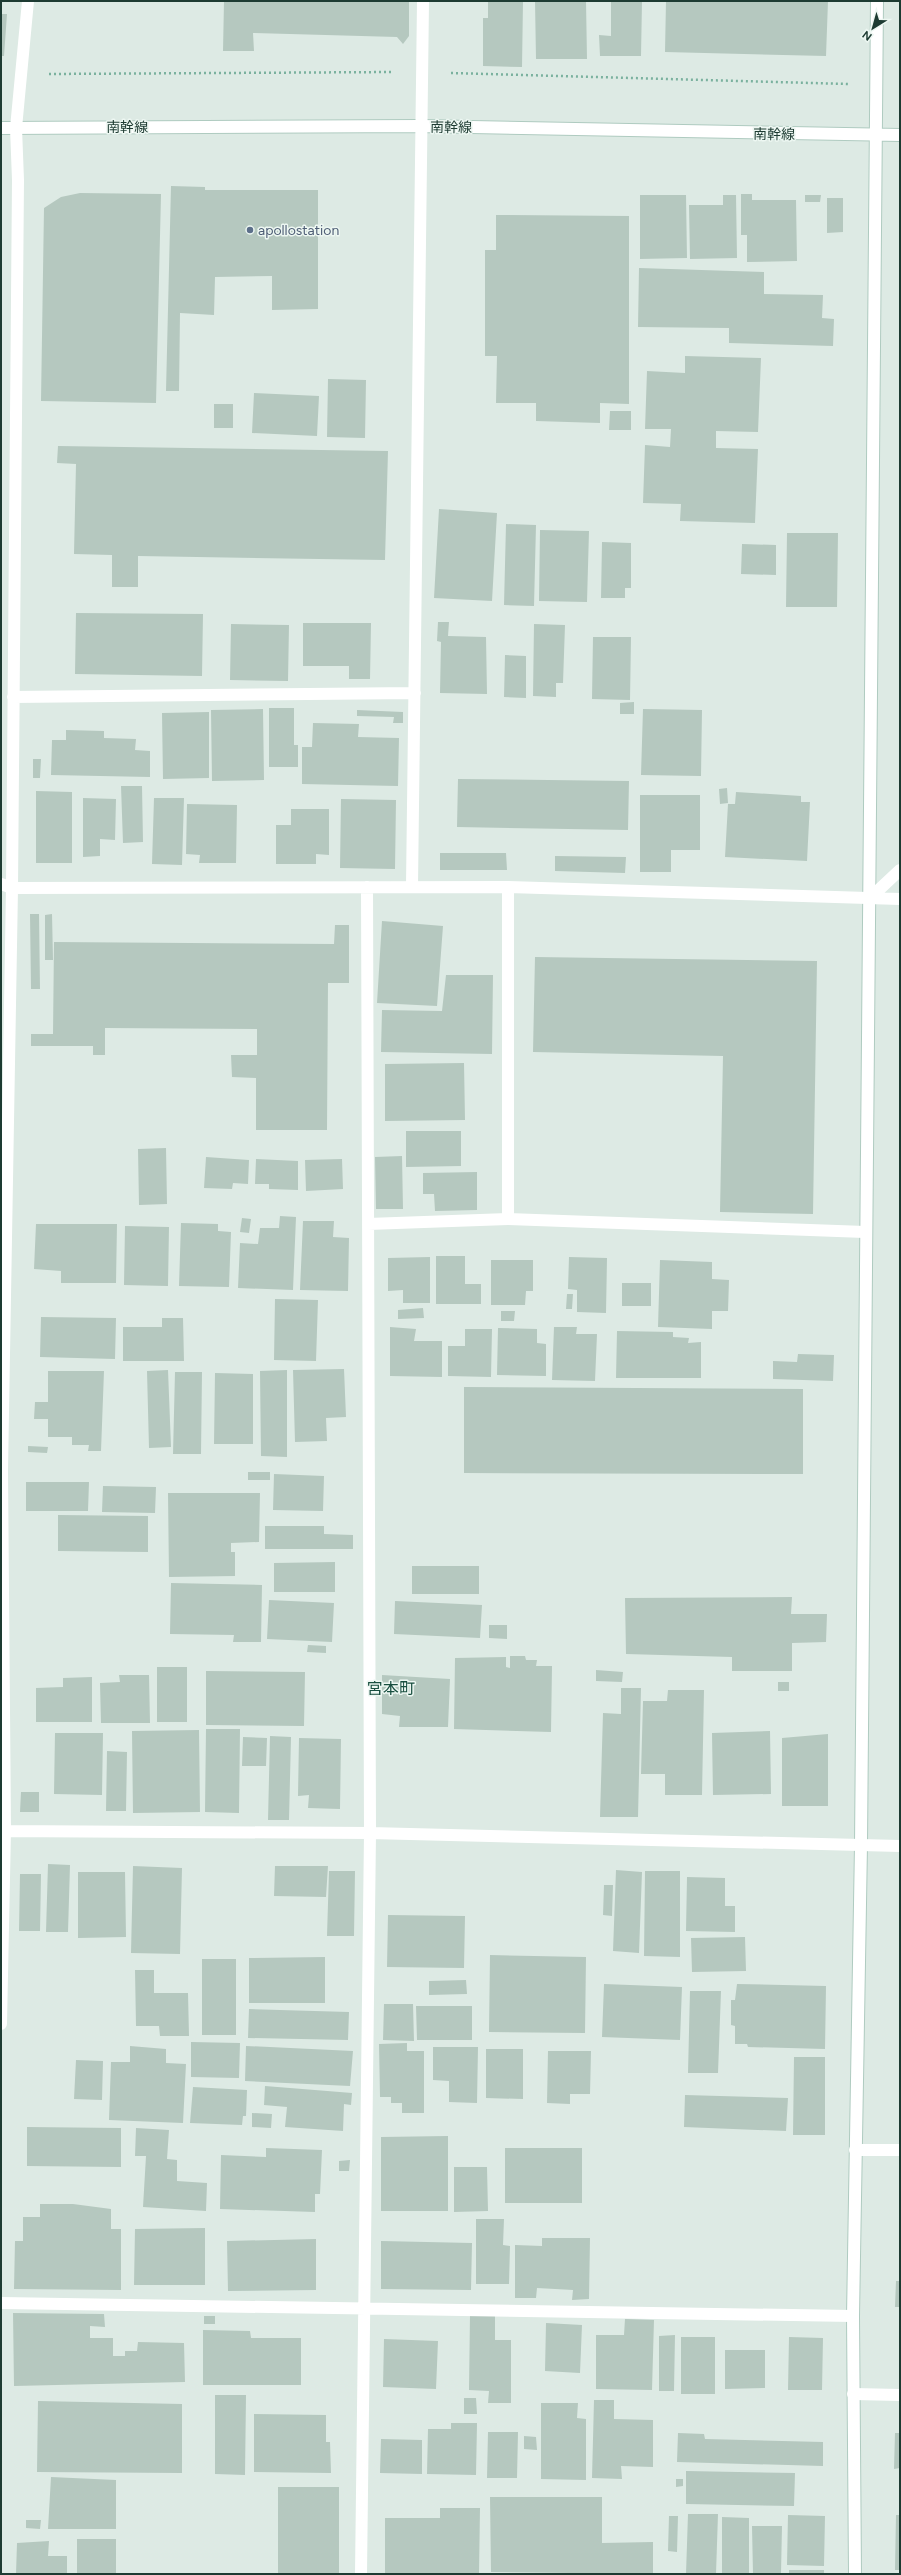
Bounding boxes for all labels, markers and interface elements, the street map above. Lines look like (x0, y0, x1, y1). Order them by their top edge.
north arrow (853, 8, 893, 48)
text: N (860, 28, 875, 43)
street label: 南幹線 (106, 119, 148, 136)
street label: 南幹線 (430, 119, 472, 136)
street label: 南幹線 (753, 126, 795, 143)
place label: apollostation (258, 222, 339, 239)
marker: apollostation (245, 225, 255, 235)
district label: 宮本町 (367, 1679, 415, 1698)

